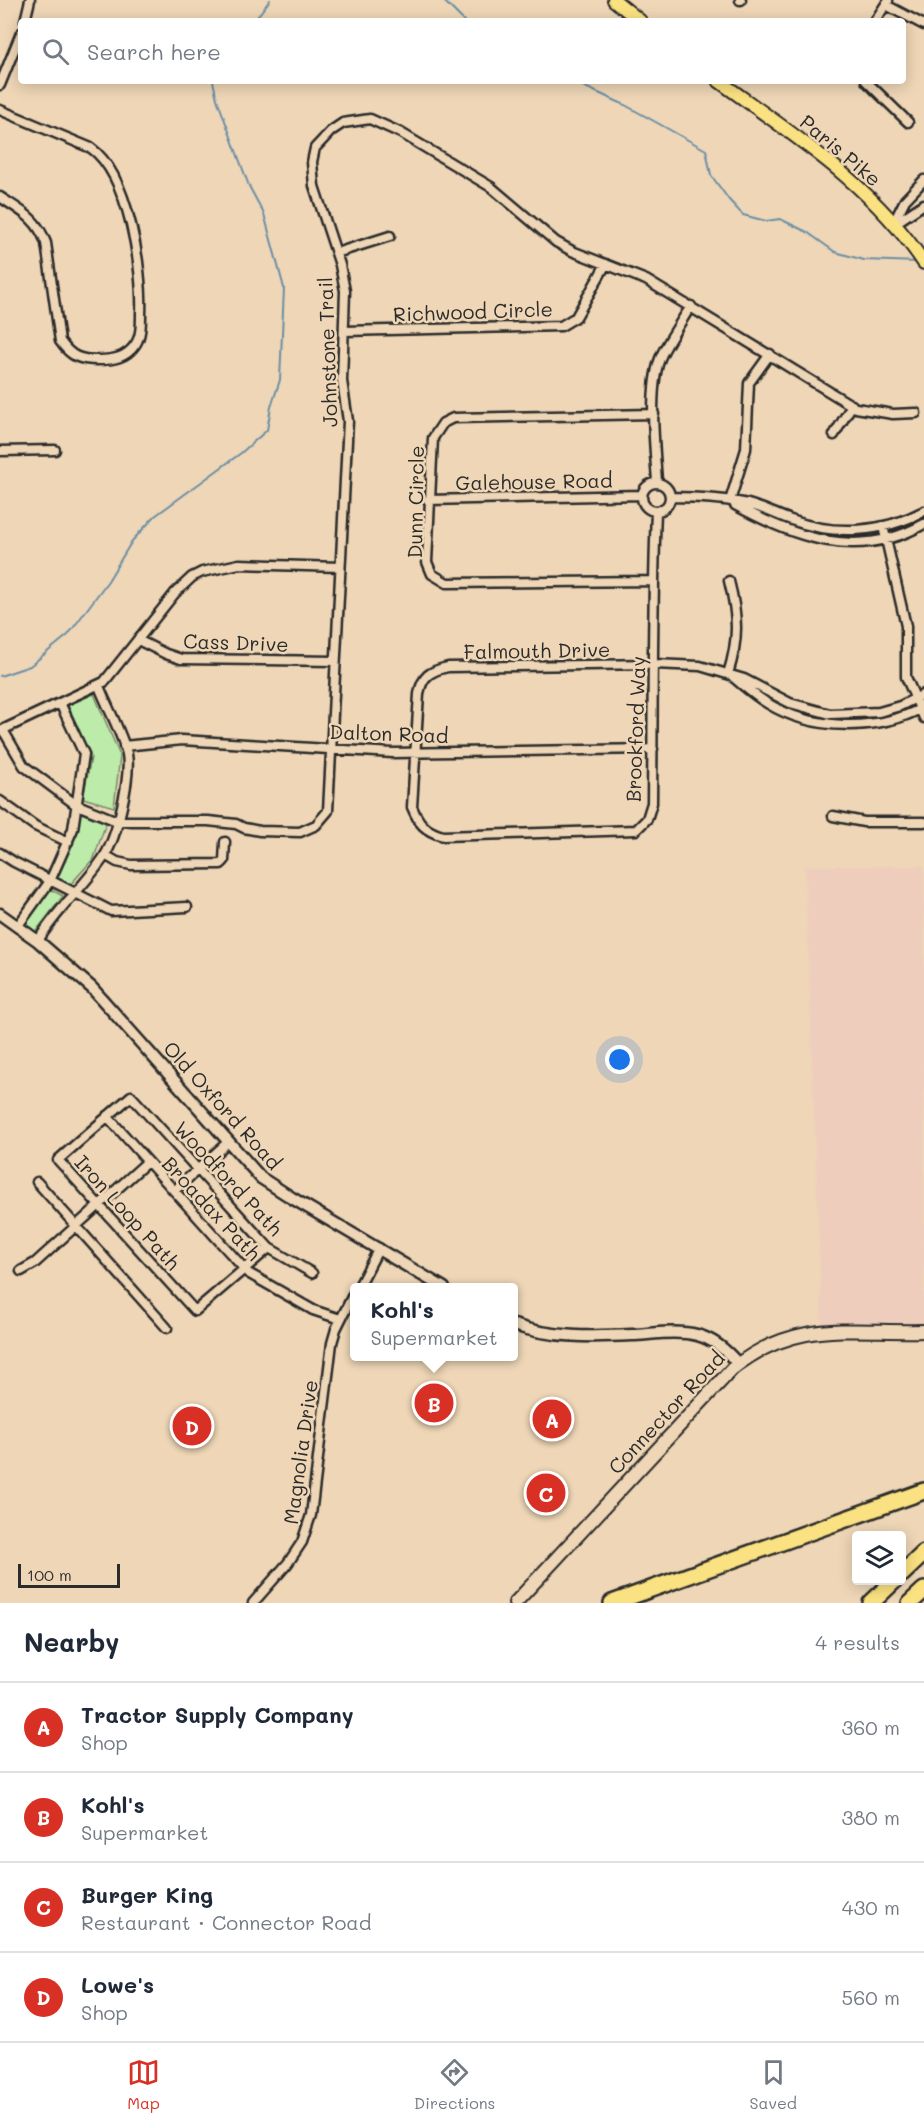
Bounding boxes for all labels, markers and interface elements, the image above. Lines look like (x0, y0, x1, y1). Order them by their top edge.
search box (18, 18, 906, 84)
icon: search (39, 35, 72, 68)
text: Search here (87, 37, 221, 66)
street label: Paris Pike (795, 108, 887, 192)
street label: Johnstone Trail (311, 276, 343, 428)
street label: Richwood Circle (393, 295, 553, 327)
street label: Dunn Circle (401, 445, 429, 559)
street label: Galehouse Road (455, 467, 613, 495)
street label: Cass Drive (183, 627, 289, 657)
street label: Falmouth Drive (463, 636, 611, 664)
street label: Brookford Way (619, 656, 651, 802)
street label: Dalton Road (329, 718, 449, 748)
street label: Old Oxford Road (158, 1035, 288, 1175)
your location (605, 1045, 634, 1074)
street label: Woodford Path (169, 1115, 289, 1241)
street label: Iron Loop Path (70, 1149, 186, 1275)
street label: Broadax Path (157, 1150, 267, 1266)
popup (350, 1283, 518, 1361)
text: Kohl's (370, 1295, 434, 1324)
text: Supermarket (370, 1324, 498, 1350)
street label: Connector Road (602, 1345, 730, 1479)
street label: Magnolia Drive (277, 1378, 323, 1526)
pin: B (414, 1380, 454, 1426)
pin: A (532, 1396, 572, 1442)
pin: D (172, 1404, 212, 1448)
pin: C (526, 1470, 566, 1516)
map controls (852, 1531, 906, 1585)
button: layers (852, 1531, 906, 1585)
scale bar (18, 1561, 120, 1588)
text: 100 m (27, 1564, 72, 1585)
text: Nearby (24, 1625, 119, 1659)
text: 4 results (815, 1629, 900, 1655)
text: Tractor Supply Company (81, 1700, 354, 1729)
text: A (37, 1714, 50, 1740)
text: 360 m (842, 1714, 900, 1740)
text: Shop (81, 1729, 128, 1755)
text: Kohl's (81, 1790, 145, 1819)
text: B (37, 1804, 50, 1830)
text: 380 m (842, 1804, 900, 1830)
text: Supermarket (81, 1819, 208, 1845)
text: Burger King (81, 1880, 213, 1909)
text: C (36, 1894, 51, 1920)
text: 430 m (842, 1894, 900, 1920)
text: Restaurant · Connector Road (81, 1909, 371, 1935)
text: Lowe's (81, 1970, 154, 1999)
text: D (36, 1984, 51, 2010)
text: 560 m (842, 1984, 900, 2010)
text: Shop (81, 1999, 128, 2025)
tab: Map (127, 2056, 160, 2113)
tab: Directions (414, 2056, 495, 2113)
tab: Saved (749, 2056, 797, 2113)

